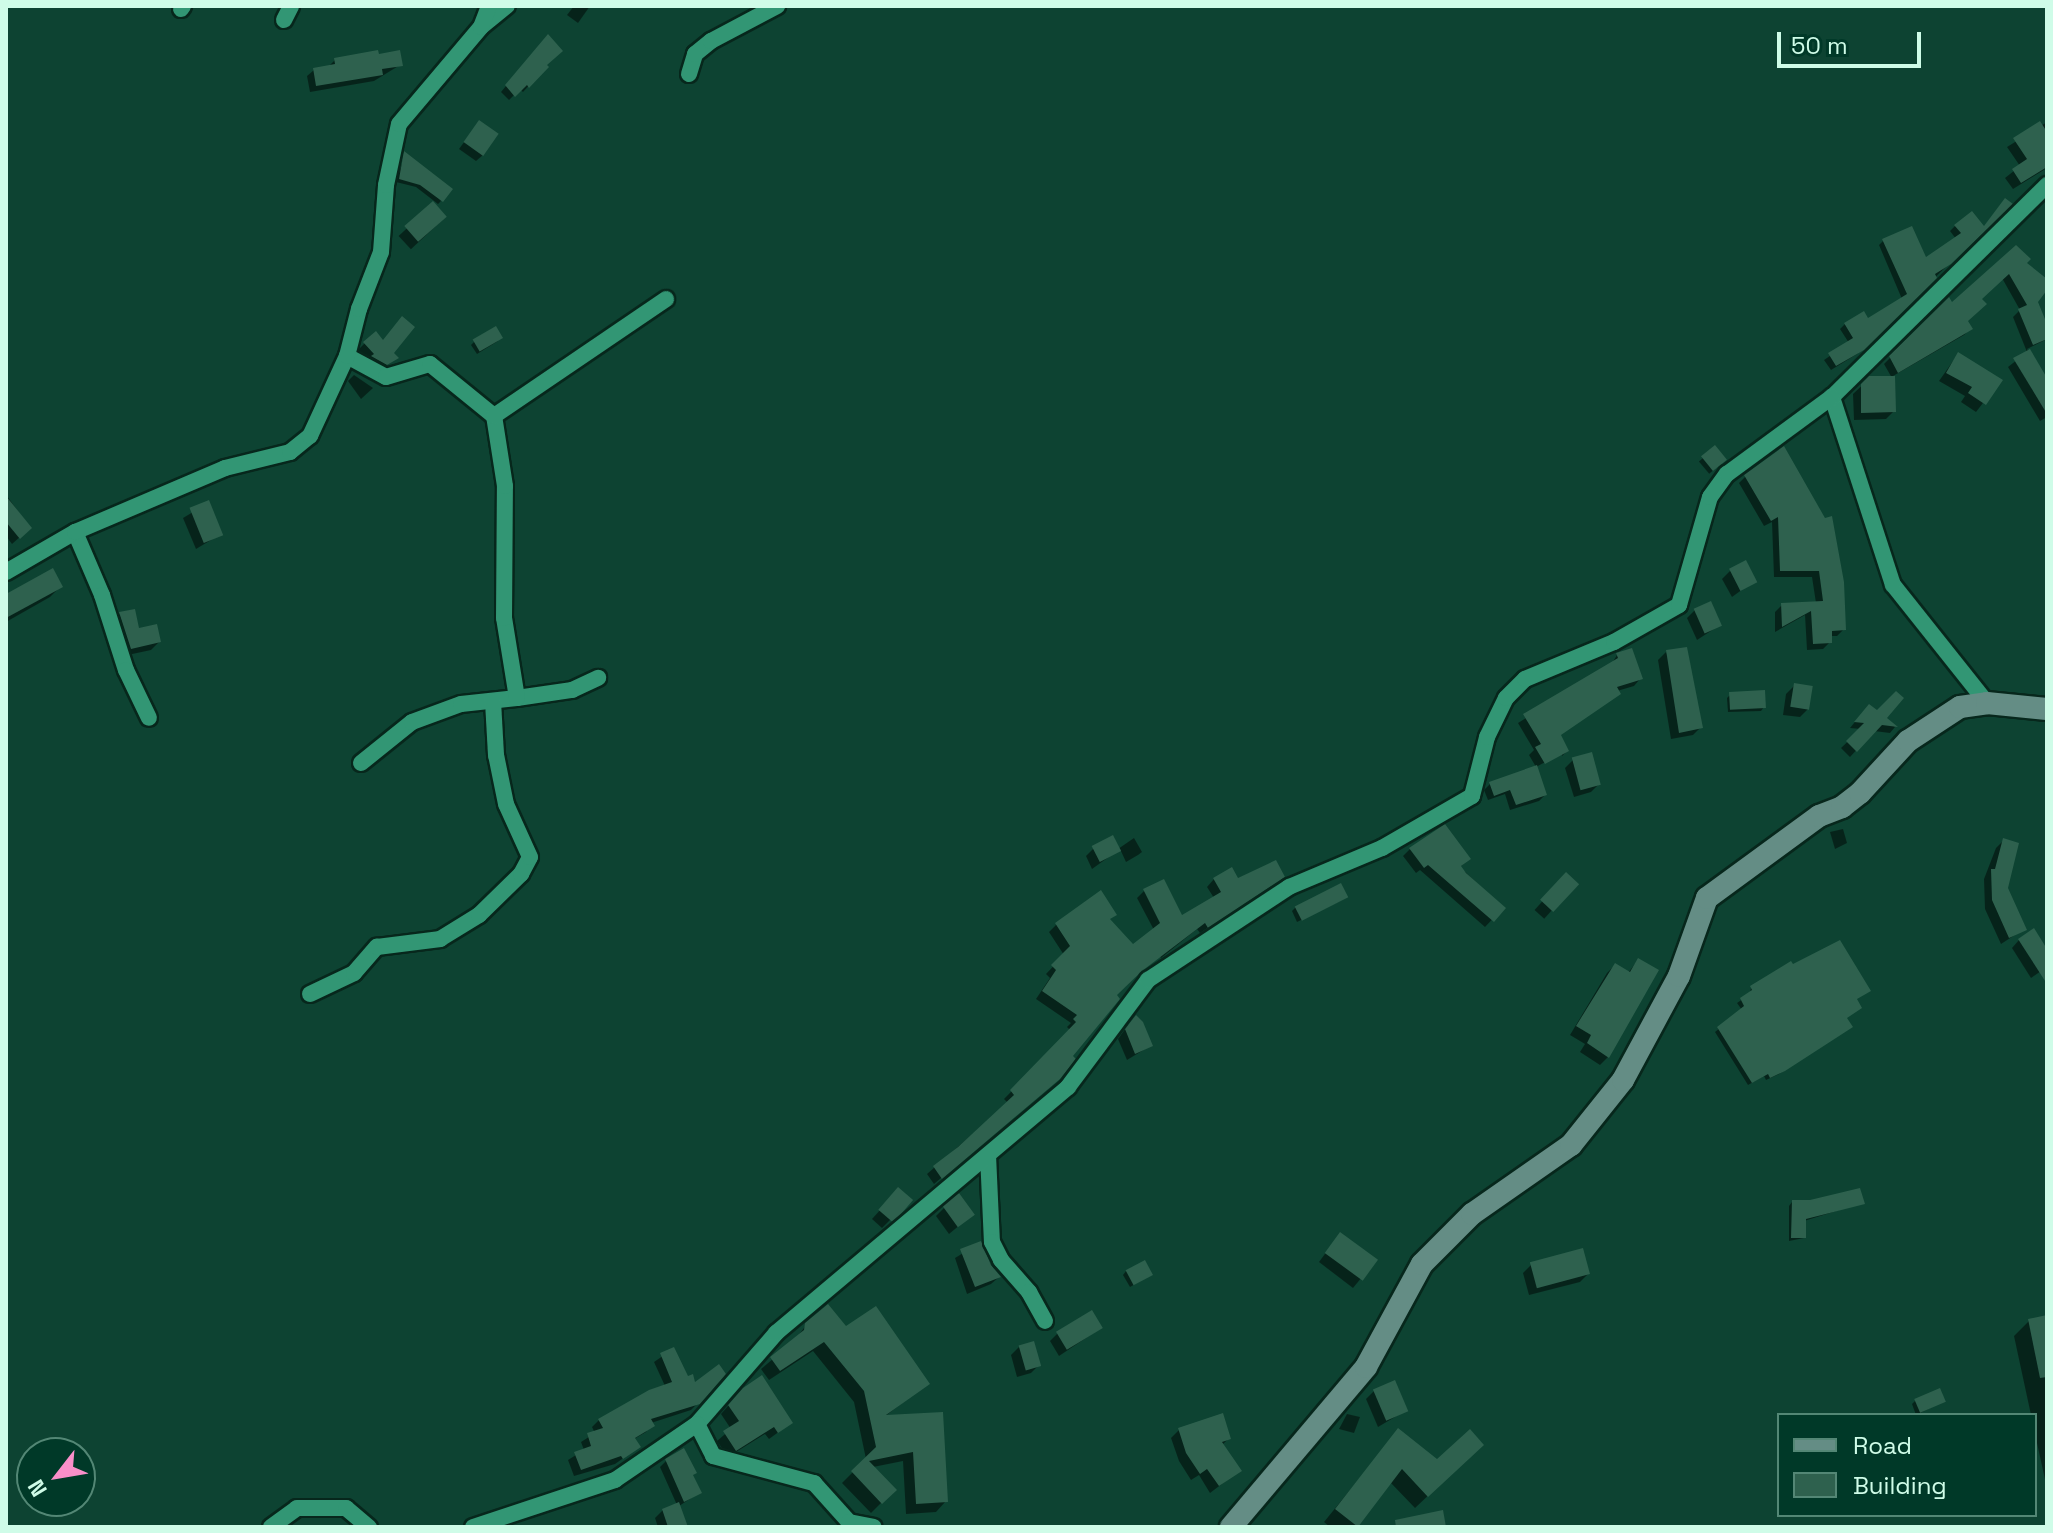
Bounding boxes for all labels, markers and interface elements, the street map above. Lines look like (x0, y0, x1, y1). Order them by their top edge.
scale bar (1781, 16, 1925, 66)
text: 50 m (1791, 30, 1848, 61)
legend (1777, 1413, 2037, 1517)
text: Road (1853, 1430, 1912, 1461)
north arrow (16, 1437, 96, 1517)
text: Building (1853, 1470, 1947, 1501)
text: N (21, 1475, 53, 1502)

